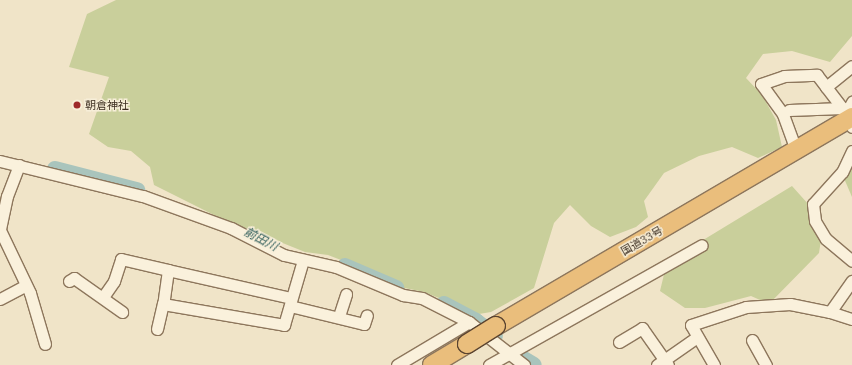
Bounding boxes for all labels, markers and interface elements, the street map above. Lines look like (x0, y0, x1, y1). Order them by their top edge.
place label: 朝倉神社 (85, 98, 129, 112)
marker: 朝倉神社 (72, 100, 82, 110)
water label: 前田川 (242, 224, 280, 254)
street label: 国道33号 (619, 224, 665, 258)

